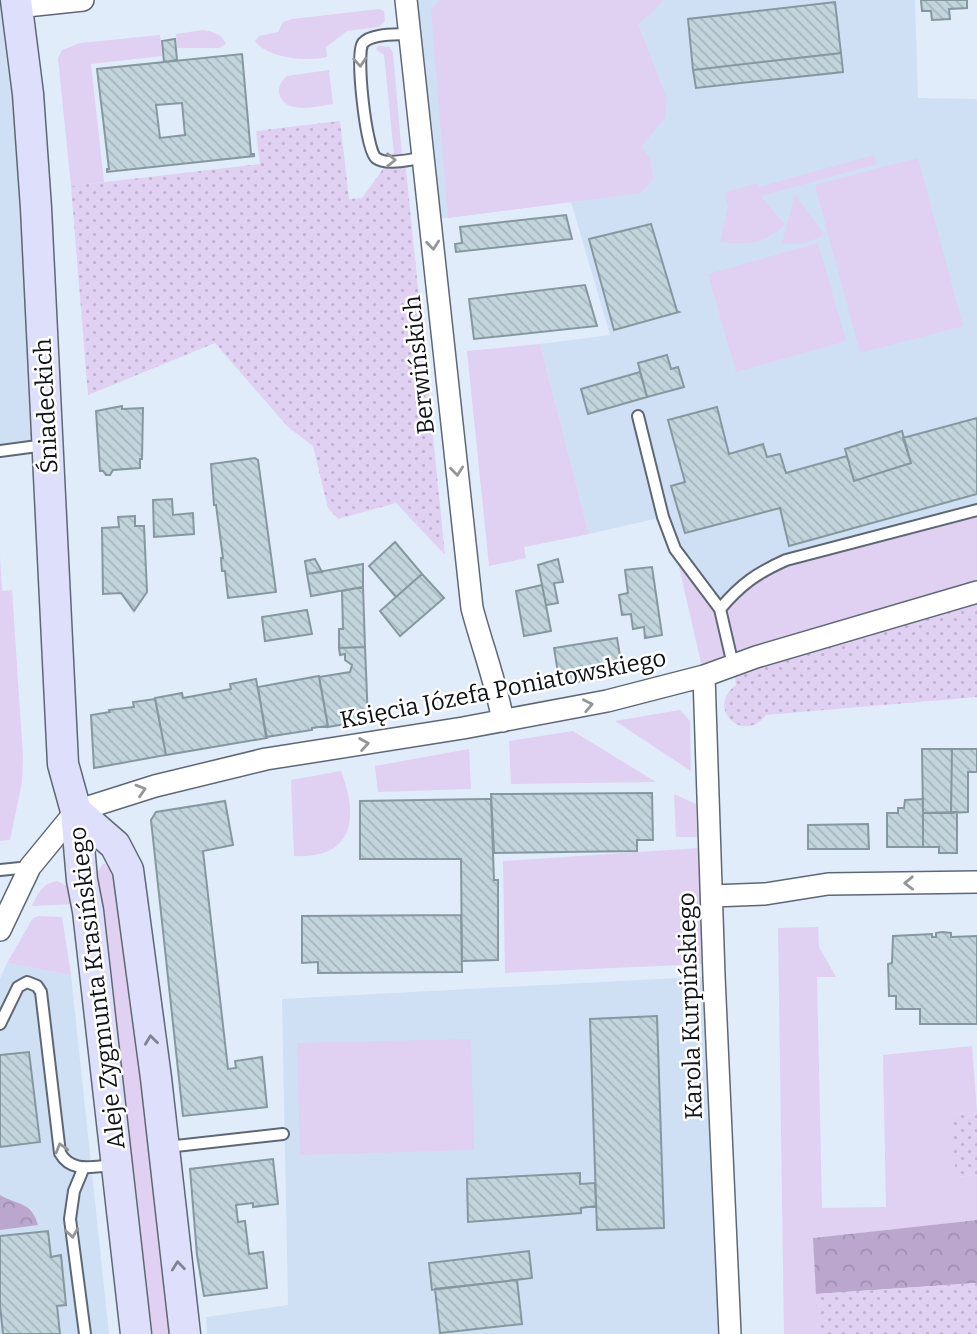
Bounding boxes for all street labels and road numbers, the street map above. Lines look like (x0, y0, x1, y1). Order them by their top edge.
street label: Berwińskich (398, 294, 440, 436)
street label: Śniadeckich (28, 338, 64, 474)
street label: Księcia Józefa Poniatowskiego (337, 644, 669, 734)
street label: Aleje Zygmunta Krasińskiego (63, 825, 131, 1151)
street label: Karola Kurpińskiego (672, 892, 708, 1120)

